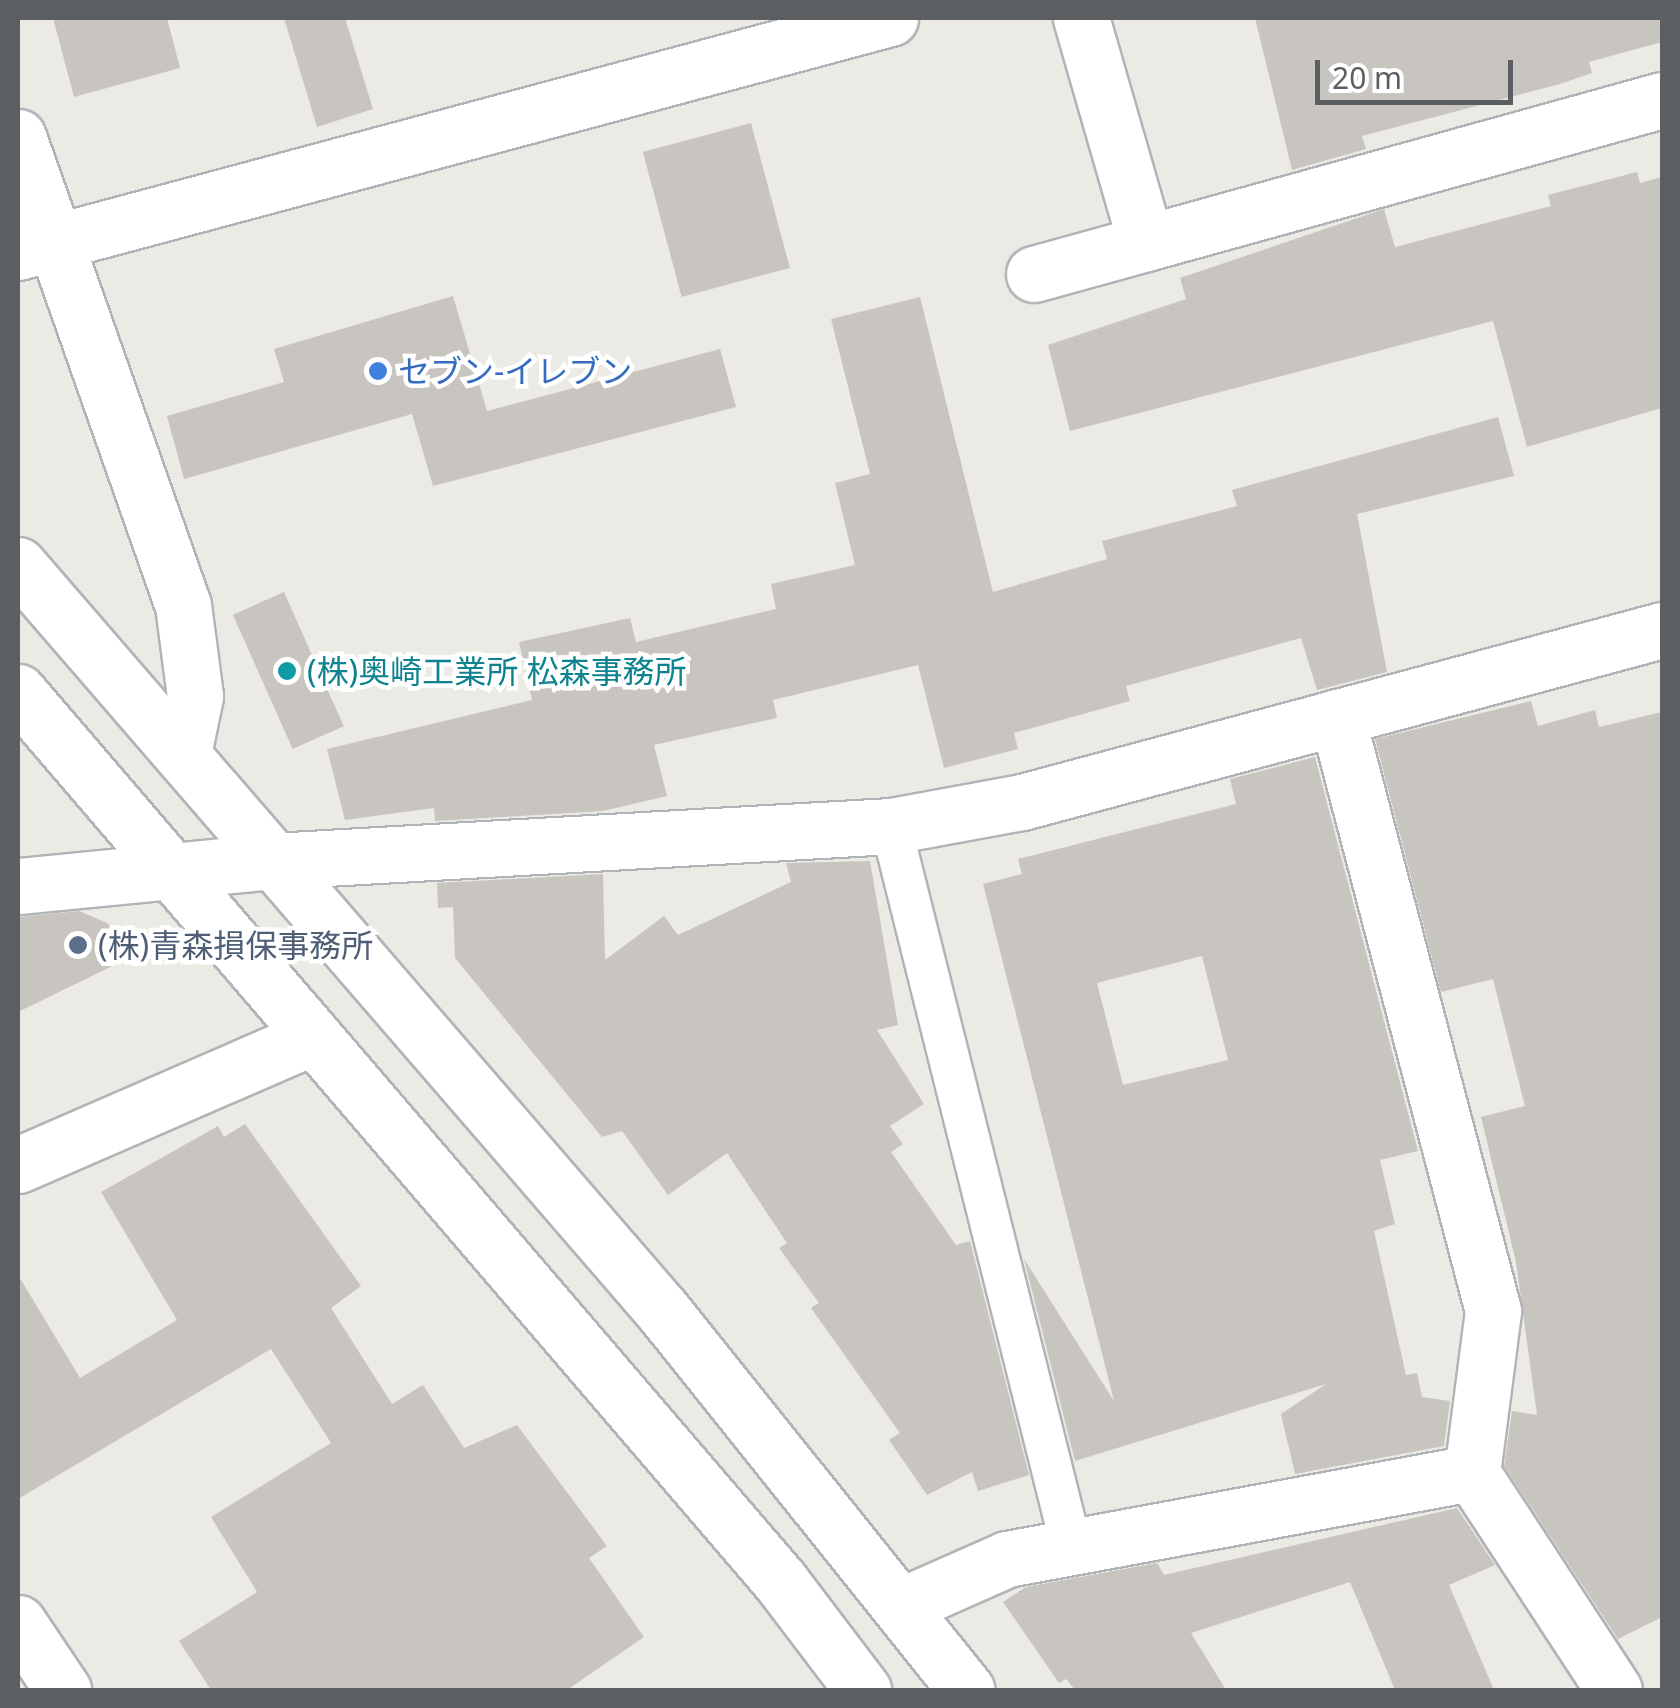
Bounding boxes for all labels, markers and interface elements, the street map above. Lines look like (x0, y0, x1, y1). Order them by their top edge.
scale bar (1320, 40, 1518, 102)
text: 20 m (1332, 57, 1402, 98)
place label: セブン-イレブン (398, 352, 632, 390)
marker: セブン-イレブン (367, 360, 389, 382)
place label: (株)奥崎工業所 松森事務所 (307, 652, 687, 690)
marker: (株)奥崎工業所 松森事務所 (276, 660, 298, 682)
place label: (株)青森損保事務所 (98, 926, 373, 964)
marker: (株)青森損保事務所 (67, 934, 89, 956)

